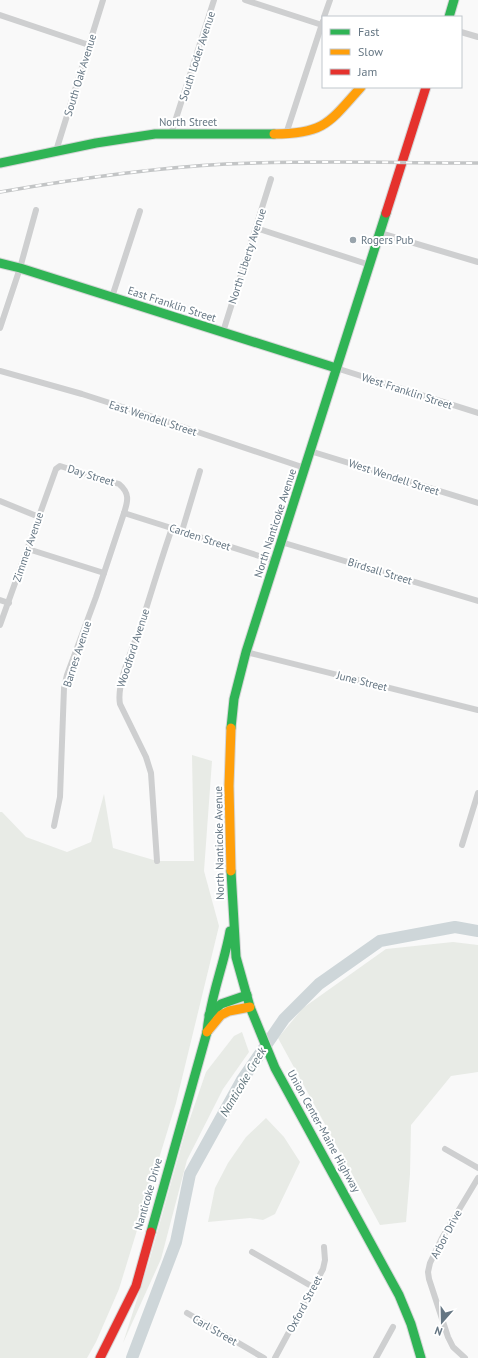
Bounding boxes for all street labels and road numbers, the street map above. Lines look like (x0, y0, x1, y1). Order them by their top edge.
street label: South Loder Avenue (176, 9, 218, 103)
street label: South Oak Avenue (61, 32, 99, 118)
street label: North Street (159, 115, 217, 129)
street label: North Liberty Avenue (225, 206, 269, 306)
street label: East Franklin Street (126, 283, 218, 325)
street label: West Franklin Street (360, 370, 455, 412)
street label: East Wendell Street (107, 397, 199, 439)
street label: West Wendell Street (347, 456, 441, 498)
street label: Day Street (66, 461, 116, 489)
street label: North Nanticoke Avenue (251, 466, 299, 579)
street label: Zimmer Avenue (9, 510, 47, 584)
street label: Carden Street (167, 520, 233, 554)
street label: Birdsall Street (346, 555, 414, 588)
street label: Woodford Avenue (114, 606, 152, 689)
street label: Barnes Avenue (60, 619, 94, 689)
street label: June Street (334, 668, 389, 694)
street label: North Nanticoke Avenue (211, 786, 227, 900)
street label: Union Center-Maine Highway (284, 1067, 364, 1195)
street label: Nanticoke Drive (131, 1156, 165, 1232)
street label: Arbor Drive (427, 1207, 465, 1261)
street label: Oxford Street (283, 1273, 325, 1335)
street label: Carl Street (190, 1312, 240, 1349)

